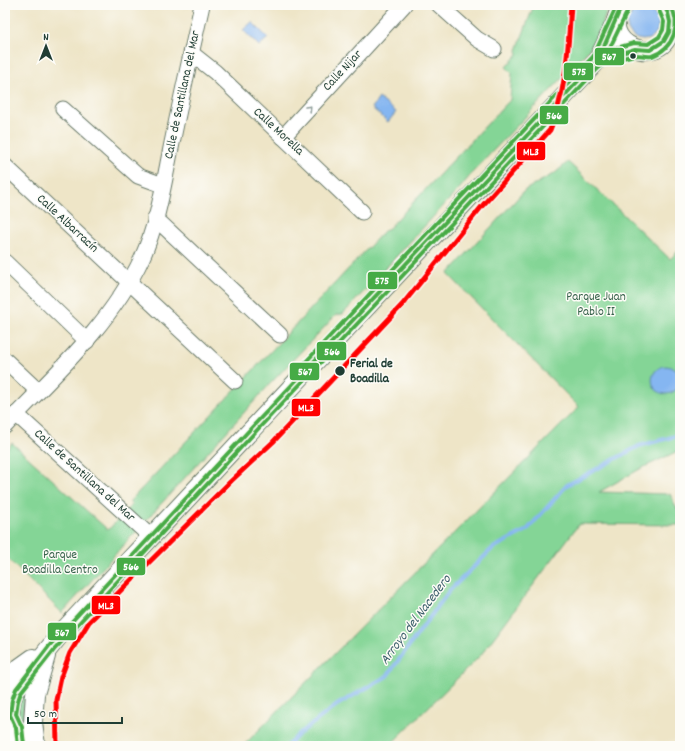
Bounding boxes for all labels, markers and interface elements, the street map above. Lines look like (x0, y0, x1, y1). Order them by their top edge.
north arrow (26, 26, 66, 66)
street label: Calle de Santillana del Mar (160, 29, 206, 161)
text: N (43, 30, 49, 46)
street label: Calle Nijar (319, 46, 367, 96)
line badge: 567 (594, 47, 625, 66)
text: 567 (602, 50, 617, 66)
unlabelled marker (628, 51, 638, 61)
line badge: 575 (563, 62, 594, 81)
text: 575 (572, 65, 586, 81)
street label: Calle Morella (248, 103, 308, 161)
one-way arrow (304, 105, 312, 113)
line badge: 566 (539, 105, 569, 125)
text: 566 (546, 109, 563, 125)
line badge: ML3 (516, 141, 546, 161)
text: ML3 (523, 145, 539, 161)
street label: Calle Albarracín (32, 190, 102, 258)
line badge: 575 (367, 271, 398, 290)
text: 575 (375, 274, 389, 290)
park label: Parque Juan Pablo II (566, 288, 626, 322)
line badge: 566 (316, 341, 347, 361)
text: 566 (324, 345, 341, 361)
place label: Ferial de Boadilla (350, 355, 393, 389)
line badge: 567 (289, 362, 320, 381)
marker: Ferial de Boadilla (333, 364, 347, 378)
text: 567 (298, 365, 313, 381)
line badge: ML3 (291, 398, 321, 417)
text: ML3 (298, 401, 314, 417)
street label: Calle de Santillana del Mar (29, 425, 139, 527)
park label: Parque Boadilla Centro (22, 546, 98, 580)
line badge: 566 (116, 557, 146, 576)
text: 566 (123, 560, 140, 576)
water label: Arroyo del Nacedero (375, 570, 457, 669)
line badge: ML3 (91, 595, 121, 615)
text: ML3 (98, 599, 114, 615)
line badge: 567 (47, 622, 77, 641)
text: 567 (55, 626, 70, 642)
scale bar (28, 699, 122, 725)
text: 50 m (34, 706, 57, 723)

